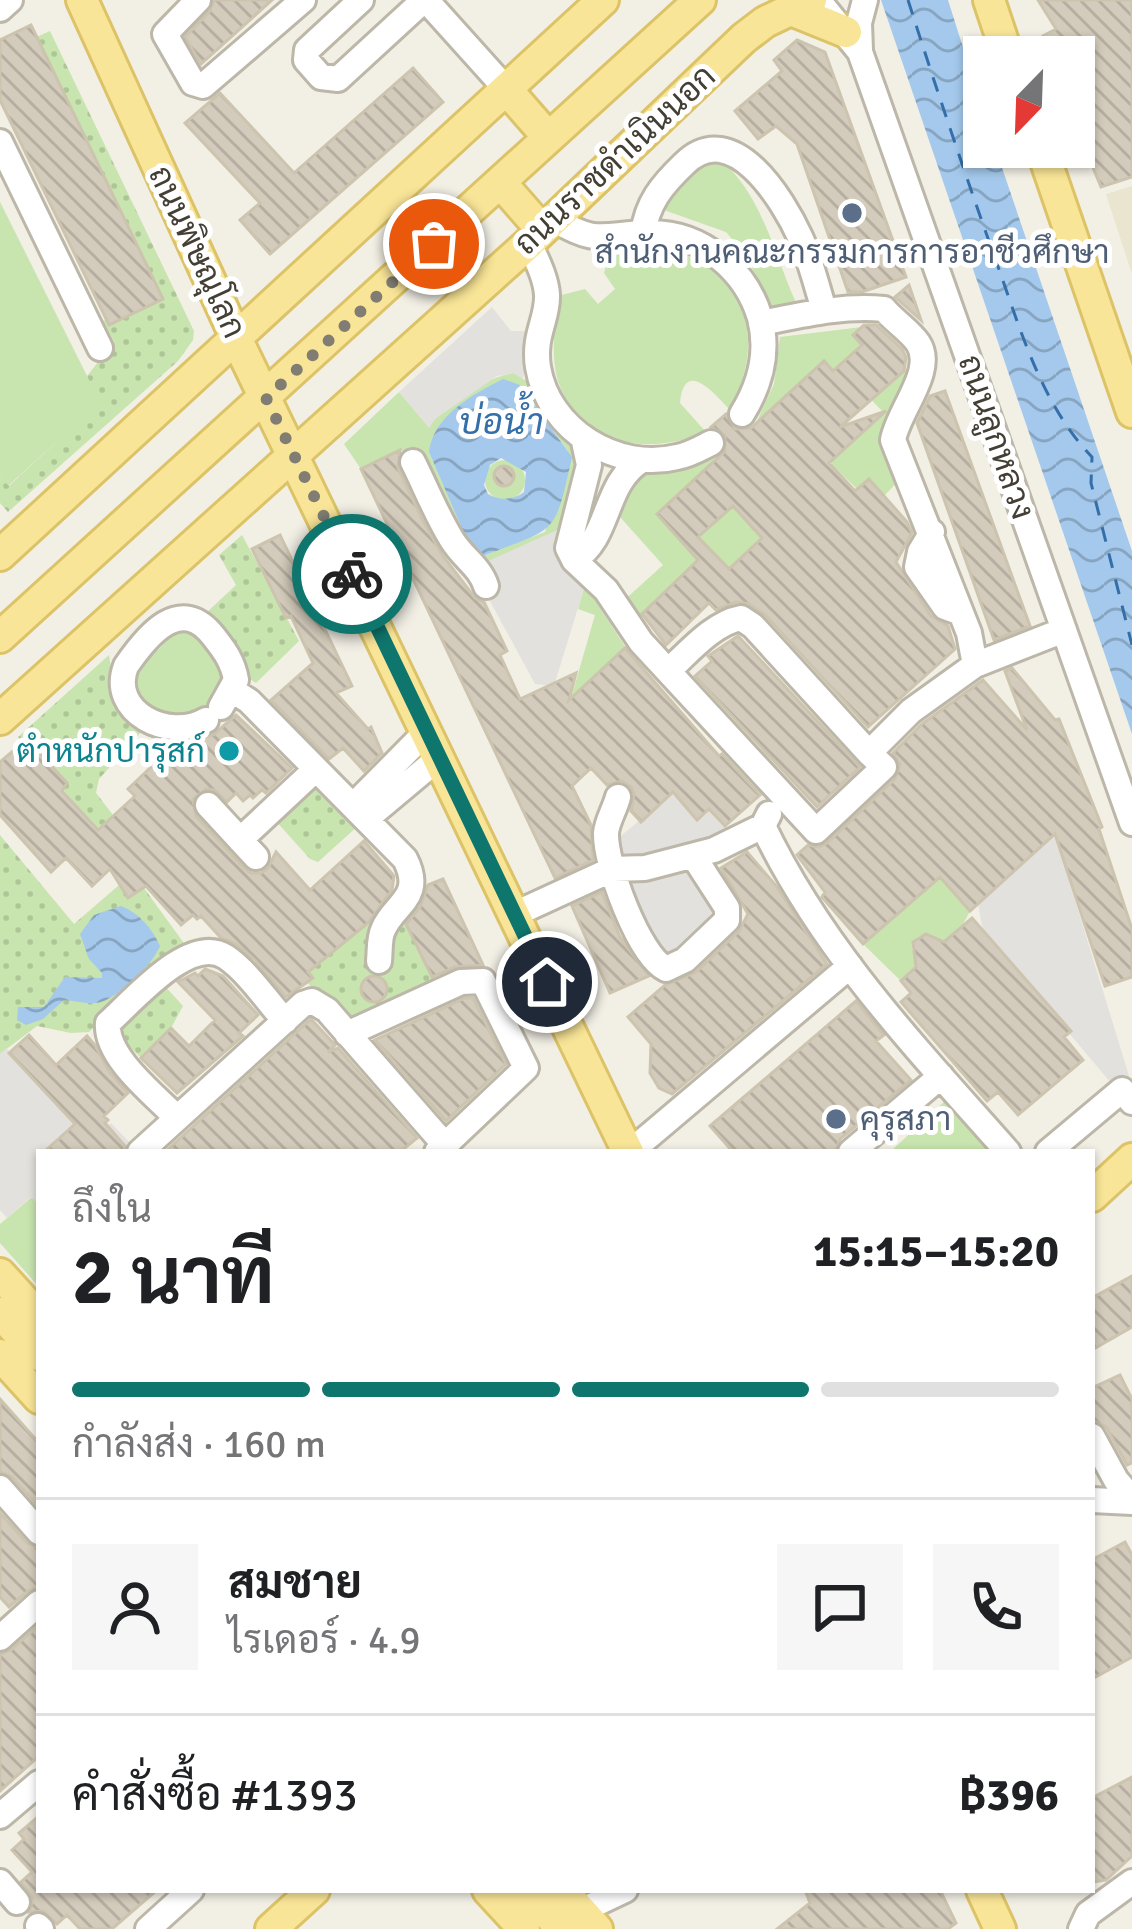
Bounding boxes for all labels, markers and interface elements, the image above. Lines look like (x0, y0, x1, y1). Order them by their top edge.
north arrow (963, 36, 1095, 168)
map controls (963, 36, 1095, 168)
street label: ถนนราชดำเนินนอก (506, 56, 724, 264)
street label: ถนนพิษณุโลก (138, 159, 256, 345)
pin (383, 193, 485, 295)
marker: สำนักงานคณะกรรมการการอาชีวศึกษา (839, 200, 865, 226)
icon: bag (401, 211, 467, 277)
place label: สำนักงานคณะกรรมการการอาชีวศึกษา (595, 232, 1109, 273)
street label: ถนนลูกหลวง (948, 349, 1043, 525)
water label: บ่อน้ำ (459, 390, 543, 445)
courier (292, 514, 412, 634)
icon: bike (319, 541, 385, 607)
place label: ตำหนักปารุสก์ (16, 731, 205, 773)
marker: ตำหนักปารุสก์ (216, 738, 242, 764)
pin (496, 931, 598, 1033)
icon: home (514, 949, 580, 1015)
place label: คุรุสภา (860, 1099, 951, 1141)
marker: คุรุสภา (823, 1106, 849, 1132)
text: ถึงใน (72, 1185, 152, 1233)
text: 15:15–15:20 (813, 1224, 1059, 1279)
text: 2 นาที (72, 1230, 275, 1326)
text: กำลังส่ง · 160 m (72, 1420, 326, 1468)
button: person (72, 1544, 198, 1670)
button: chat (777, 1544, 903, 1670)
button: phone (933, 1544, 1059, 1670)
text: สมชาย (228, 1556, 362, 1611)
text: ไรเดอร์ · 4.9 (228, 1616, 420, 1664)
text: คำสั่งซื้อ #1393 (72, 1768, 358, 1823)
text: ฿396 (959, 1768, 1059, 1823)

